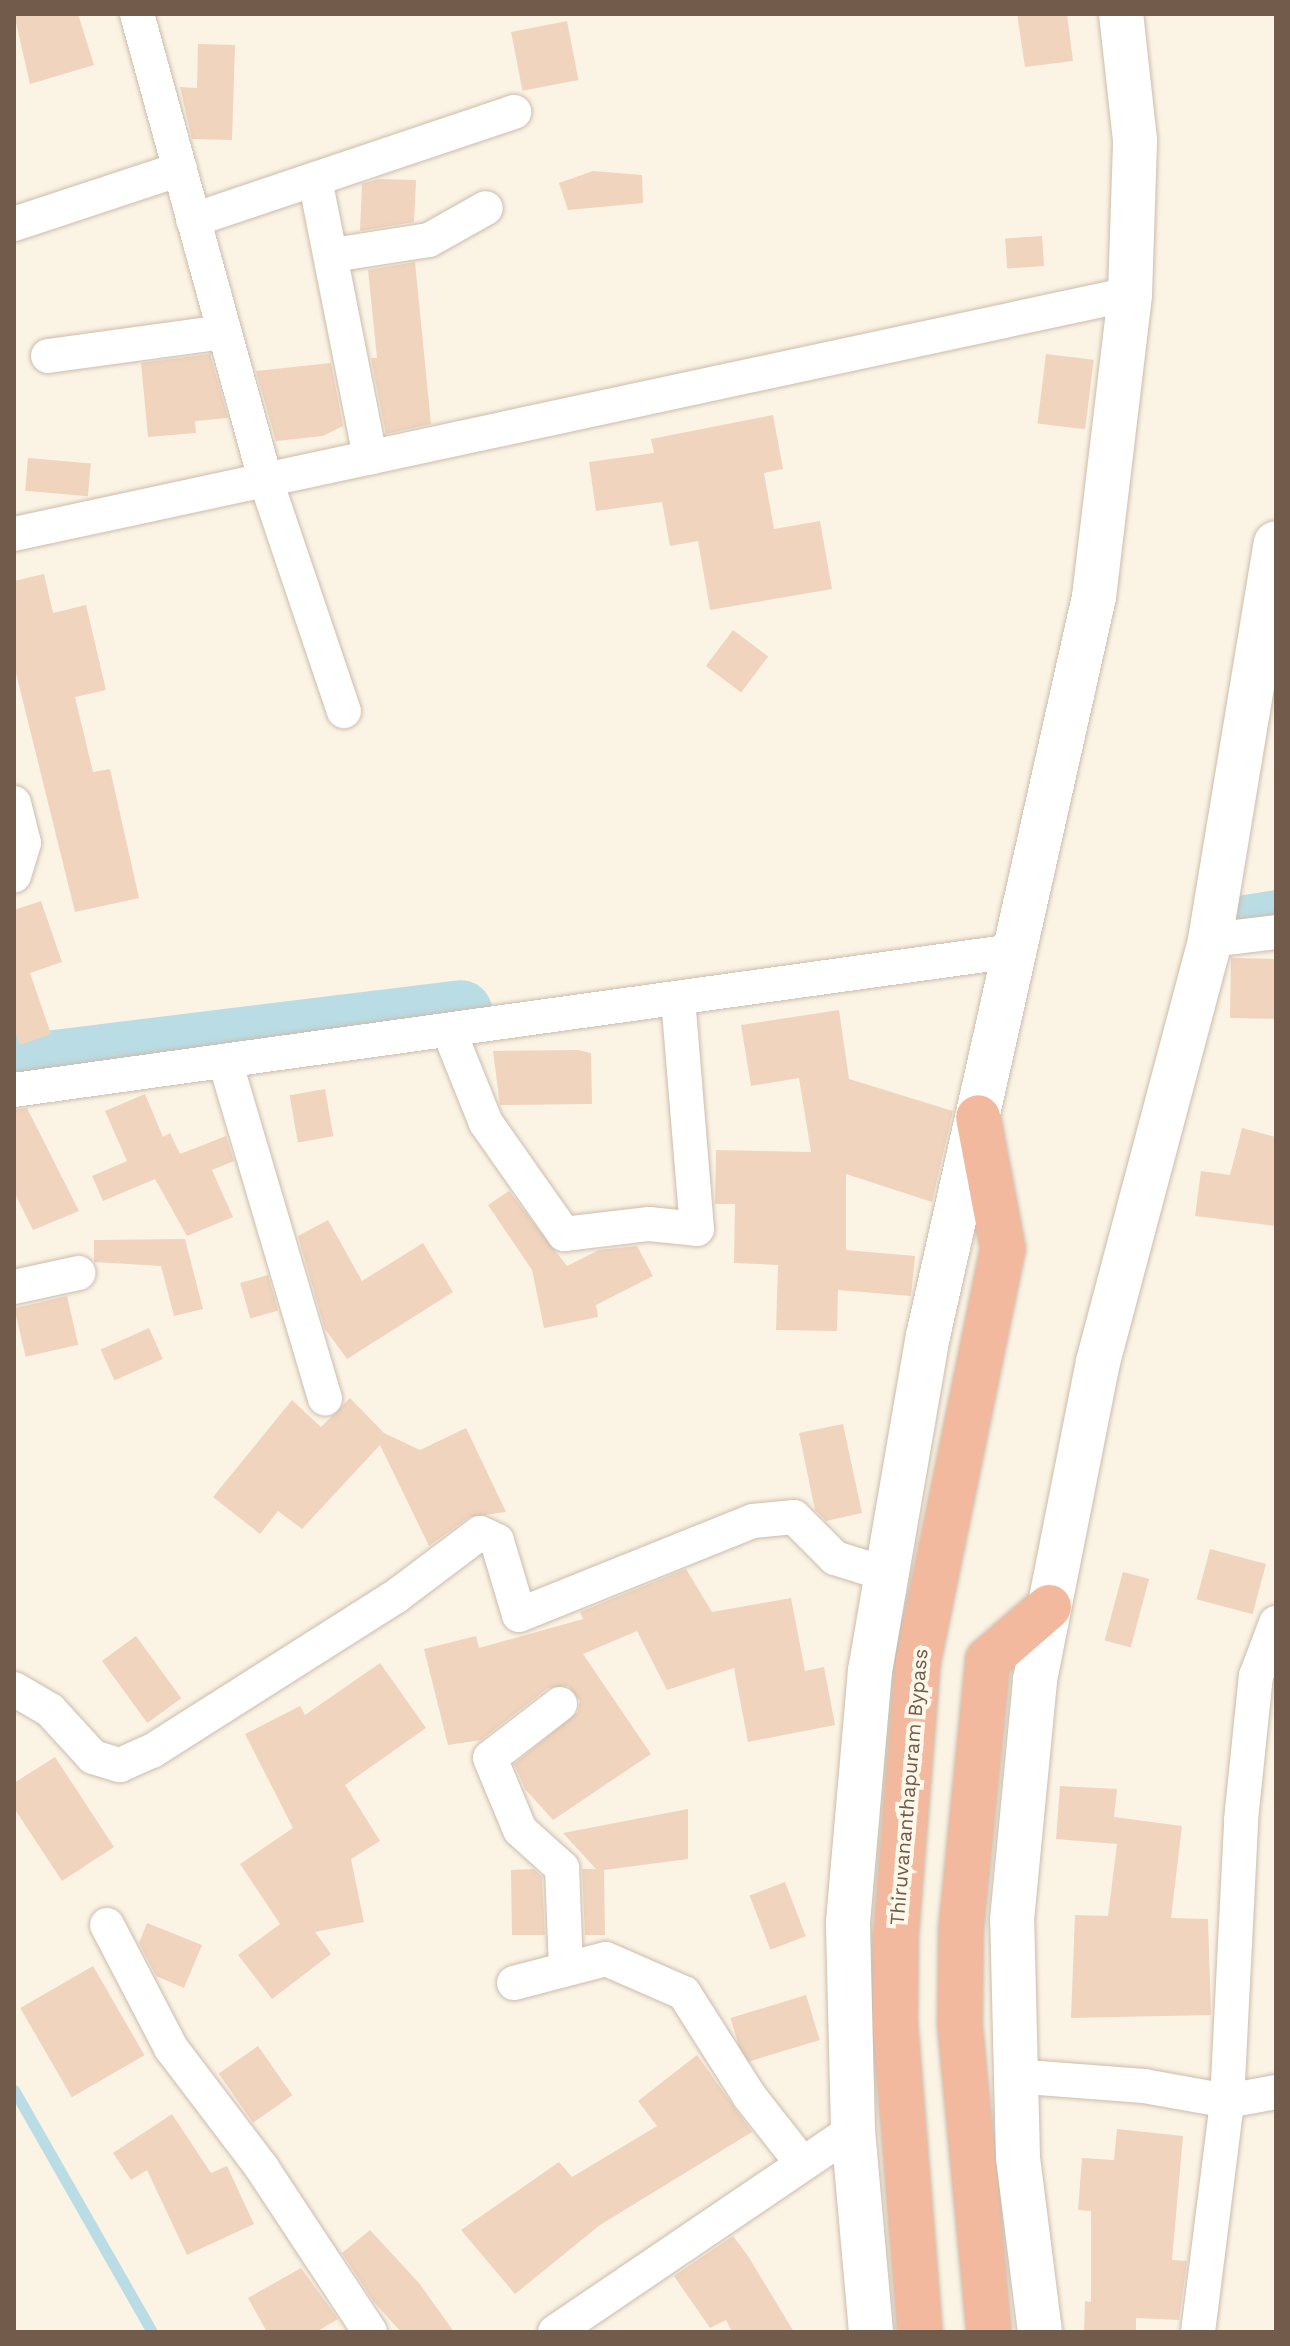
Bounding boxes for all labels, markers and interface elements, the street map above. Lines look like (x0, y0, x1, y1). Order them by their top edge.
street label: Thiruvananthapuram Bypass (885, 1648, 933, 1926)

